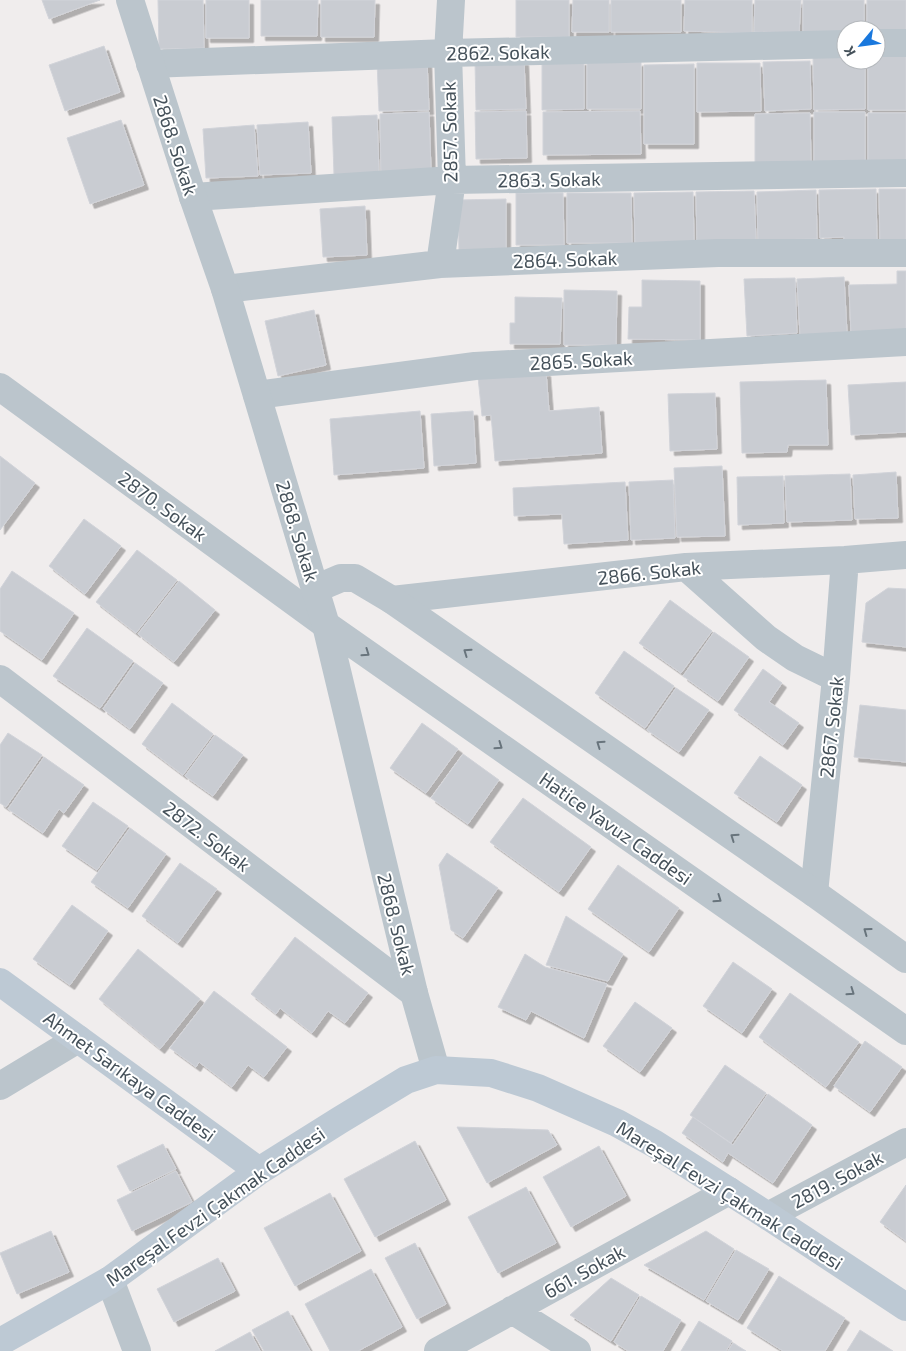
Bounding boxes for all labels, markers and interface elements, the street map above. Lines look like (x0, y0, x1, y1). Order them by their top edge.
north arrow (836, 20, 886, 70)
street label: 2862. Sokak (446, 40, 550, 64)
text: K (840, 43, 859, 60)
street label: 2857. Sokak (437, 81, 461, 183)
street label: 2868. Sokak (149, 92, 203, 199)
street label: 2863. Sokak (497, 167, 601, 191)
street label: 2864. Sokak (512, 246, 618, 272)
street label: 2865. Sokak (529, 346, 633, 374)
street label: 2870. Sokak (114, 466, 212, 546)
street label: 2868. Sokak (272, 478, 324, 585)
street label: 2866. Sokak (596, 555, 702, 589)
one-way arrow (360, 647, 369, 656)
one-way arrow (463, 649, 473, 658)
street label: 2867. Sokak (814, 675, 848, 779)
one-way arrow (493, 740, 503, 749)
one-way arrow (597, 741, 606, 750)
street label: Hatice Yavuz Caddesi (535, 767, 697, 889)
street label: 2872. Sokak (159, 796, 255, 876)
one-way arrow (730, 834, 740, 843)
street label: 2868. Sokak (373, 871, 421, 978)
one-way arrow (712, 893, 722, 902)
one-way arrow (863, 928, 872, 937)
one-way arrow (846, 986, 855, 995)
street label: Ahmet Sarıkaya Caddesi (40, 1006, 220, 1146)
street label: Mareşal Fevzi Çakmak Caddesi (612, 1116, 847, 1275)
street label: Mareşal Fevzi Çakmak Caddesi (101, 1121, 330, 1291)
street label: 2819. Sokak (787, 1145, 887, 1213)
street label: 661. Sokak (539, 1239, 629, 1303)

